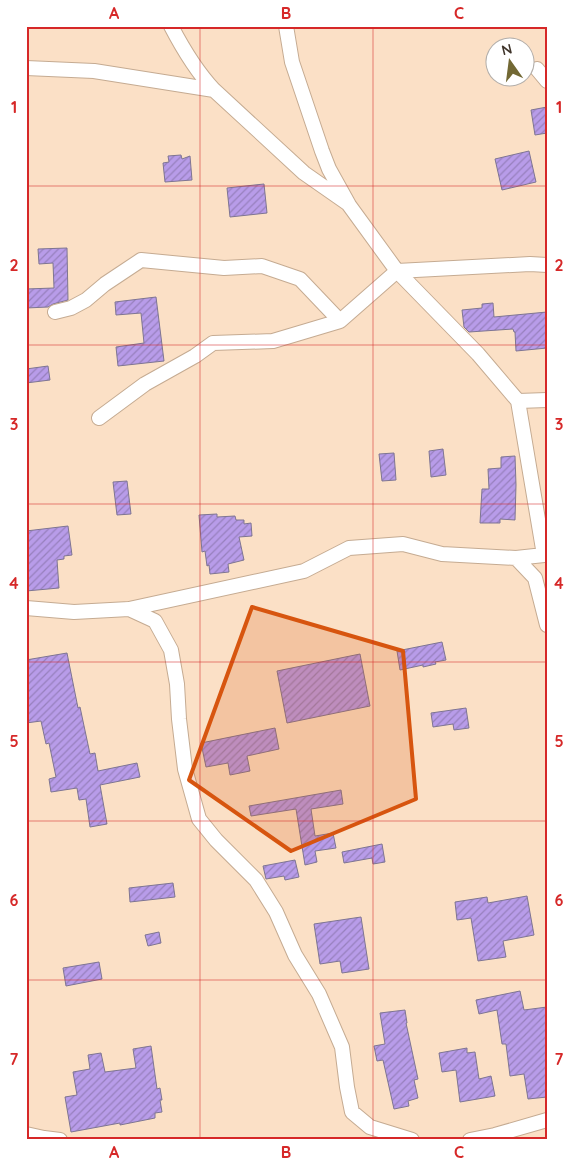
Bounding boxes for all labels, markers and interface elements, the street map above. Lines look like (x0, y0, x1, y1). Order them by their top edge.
text: A (109, 3, 120, 23)
text: B (281, 3, 291, 23)
text: C (454, 3, 464, 23)
north arrow (486, 38, 536, 88)
text: N (500, 39, 514, 59)
text: 1 (11, 97, 17, 117)
text: 1 (556, 97, 562, 117)
text: 2 (9, 255, 19, 275)
text: 2 (554, 255, 564, 275)
text: 3 (10, 414, 18, 434)
text: 3 (555, 414, 563, 434)
text: 4 (9, 573, 19, 593)
text: 4 (554, 573, 564, 593)
text: 5 (9, 731, 19, 751)
text: 5 (554, 731, 564, 751)
text: 6 (10, 890, 19, 910)
text: 6 (555, 890, 564, 910)
text: 7 (10, 1049, 19, 1069)
text: 7 (555, 1049, 564, 1069)
text: A (109, 1142, 120, 1162)
text: B (281, 1142, 291, 1162)
text: C (454, 1142, 464, 1162)

